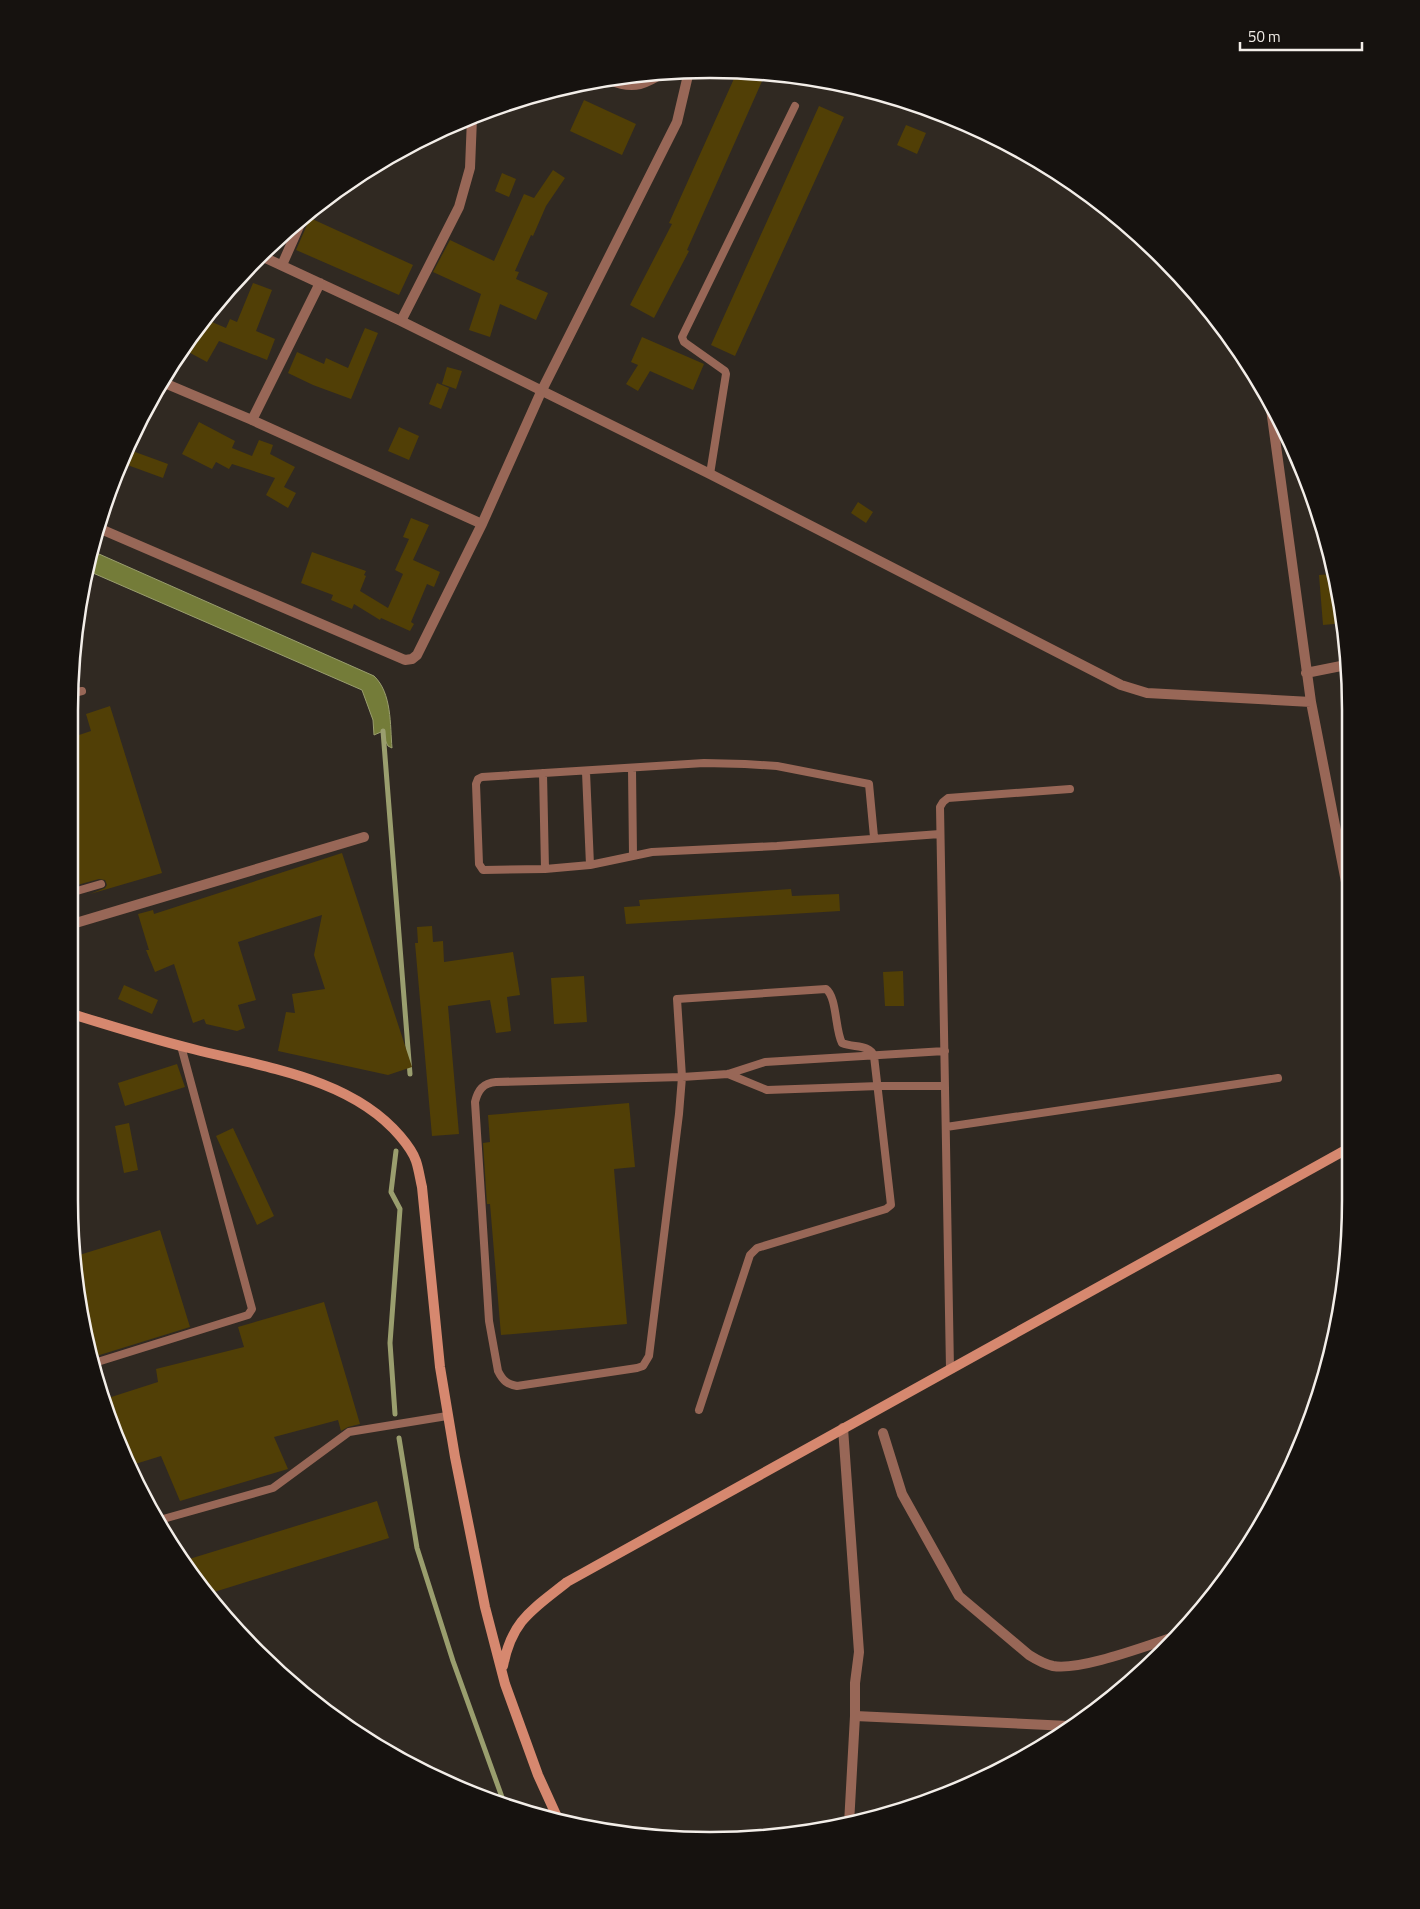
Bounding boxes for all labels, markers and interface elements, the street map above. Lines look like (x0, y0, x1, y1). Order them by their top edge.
scale bar (1240, 20, 1362, 52)
text: 50 m (1248, 25, 1281, 48)

